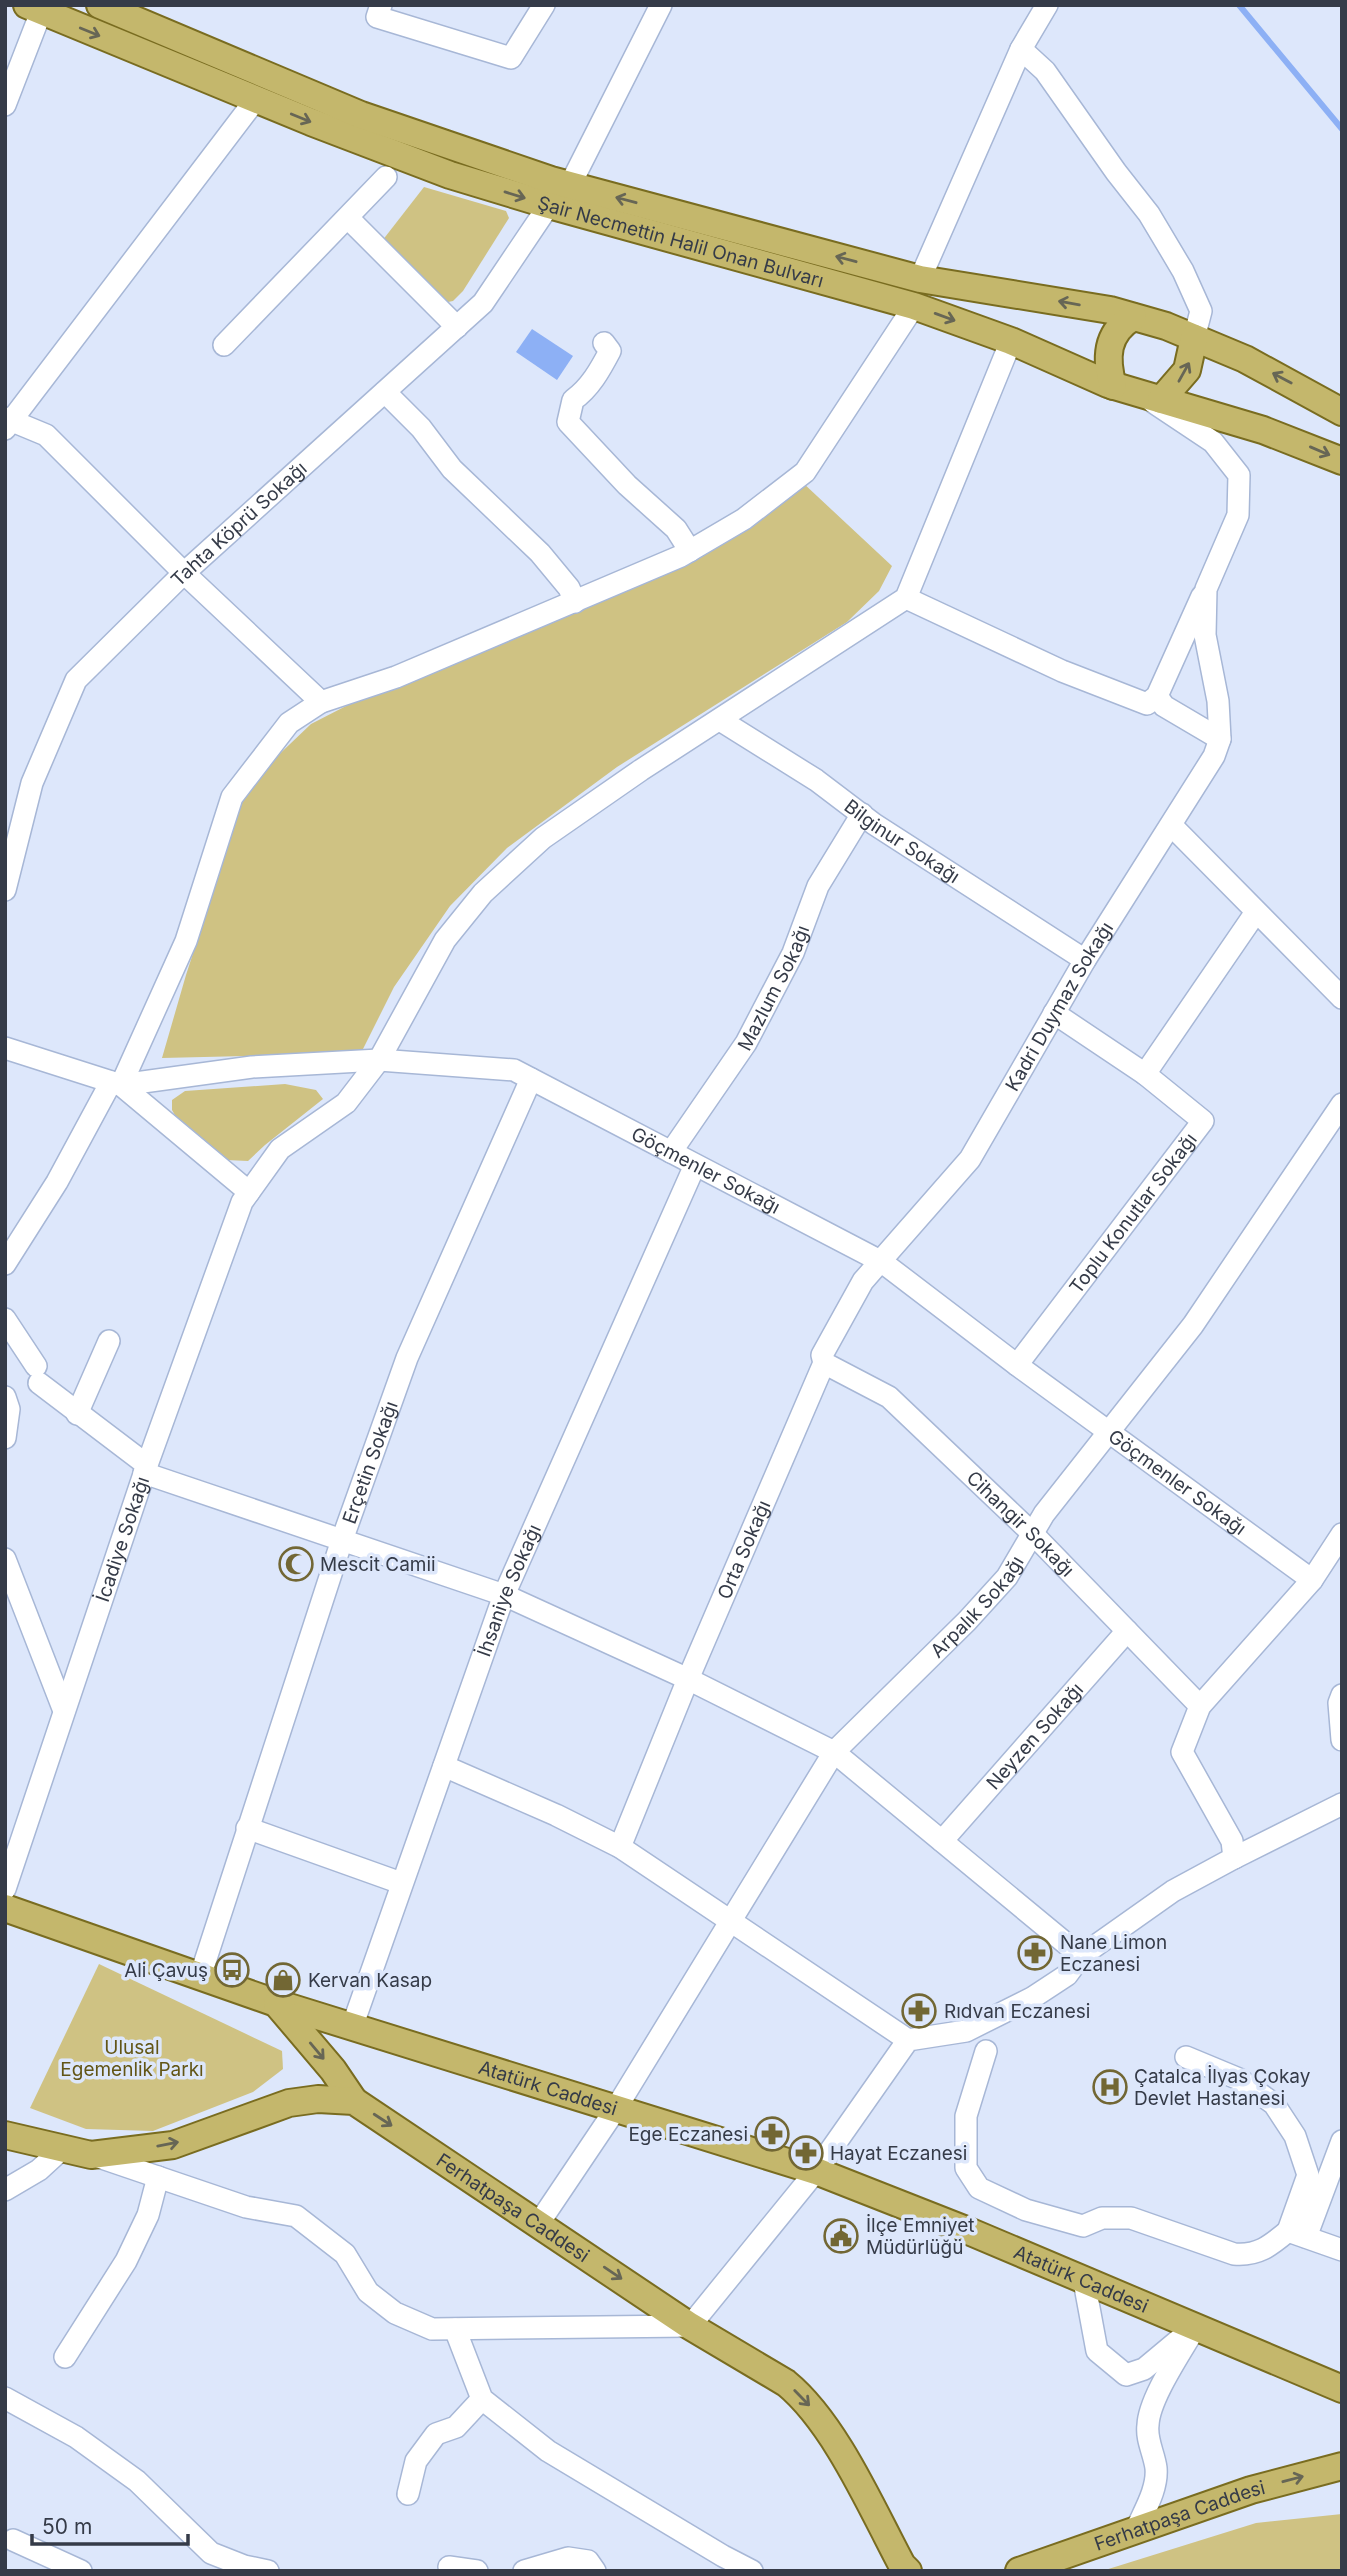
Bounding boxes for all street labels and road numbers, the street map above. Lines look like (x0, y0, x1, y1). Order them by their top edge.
street label: Şair Necmettin Halil Onan Bulvarı (535, 191, 826, 292)
street label: Tahta Köprü Sokağı (166, 457, 311, 591)
street label: Bilginur Sokağı (840, 794, 964, 888)
street label: Kadri Duymaz Sokağı (1000, 918, 1118, 1095)
street label: Mazlum Sokağı (733, 922, 814, 1054)
street label: Göçmenler Sokağı (628, 1122, 784, 1218)
street label: Toplu Konutlar Sokağı (1064, 1128, 1201, 1298)
street label: Erçetin Sokağı (337, 1398, 402, 1527)
street label: Göçmenler Sokağı (1104, 1424, 1251, 1540)
street label: Cihangir Sokağı (962, 1466, 1079, 1581)
street label: İcadiye Sokağı (91, 1473, 154, 1605)
street label: Orta Sokağı (712, 1497, 775, 1603)
street label: İhsaniye Sokağı (472, 1521, 546, 1659)
street label: Arpalık Sokağı (925, 1552, 1028, 1662)
street label: Neyzen Sokağı (981, 1678, 1088, 1794)
street label: Atatürk Caddesi (476, 2055, 620, 2120)
street label: Ferhatpaşa Caddesi (432, 2148, 594, 2267)
street label: Atatürk Caddesi (1010, 2240, 1152, 2317)
street label: Ferhatpaşa Caddesi (1091, 2475, 1267, 2555)

